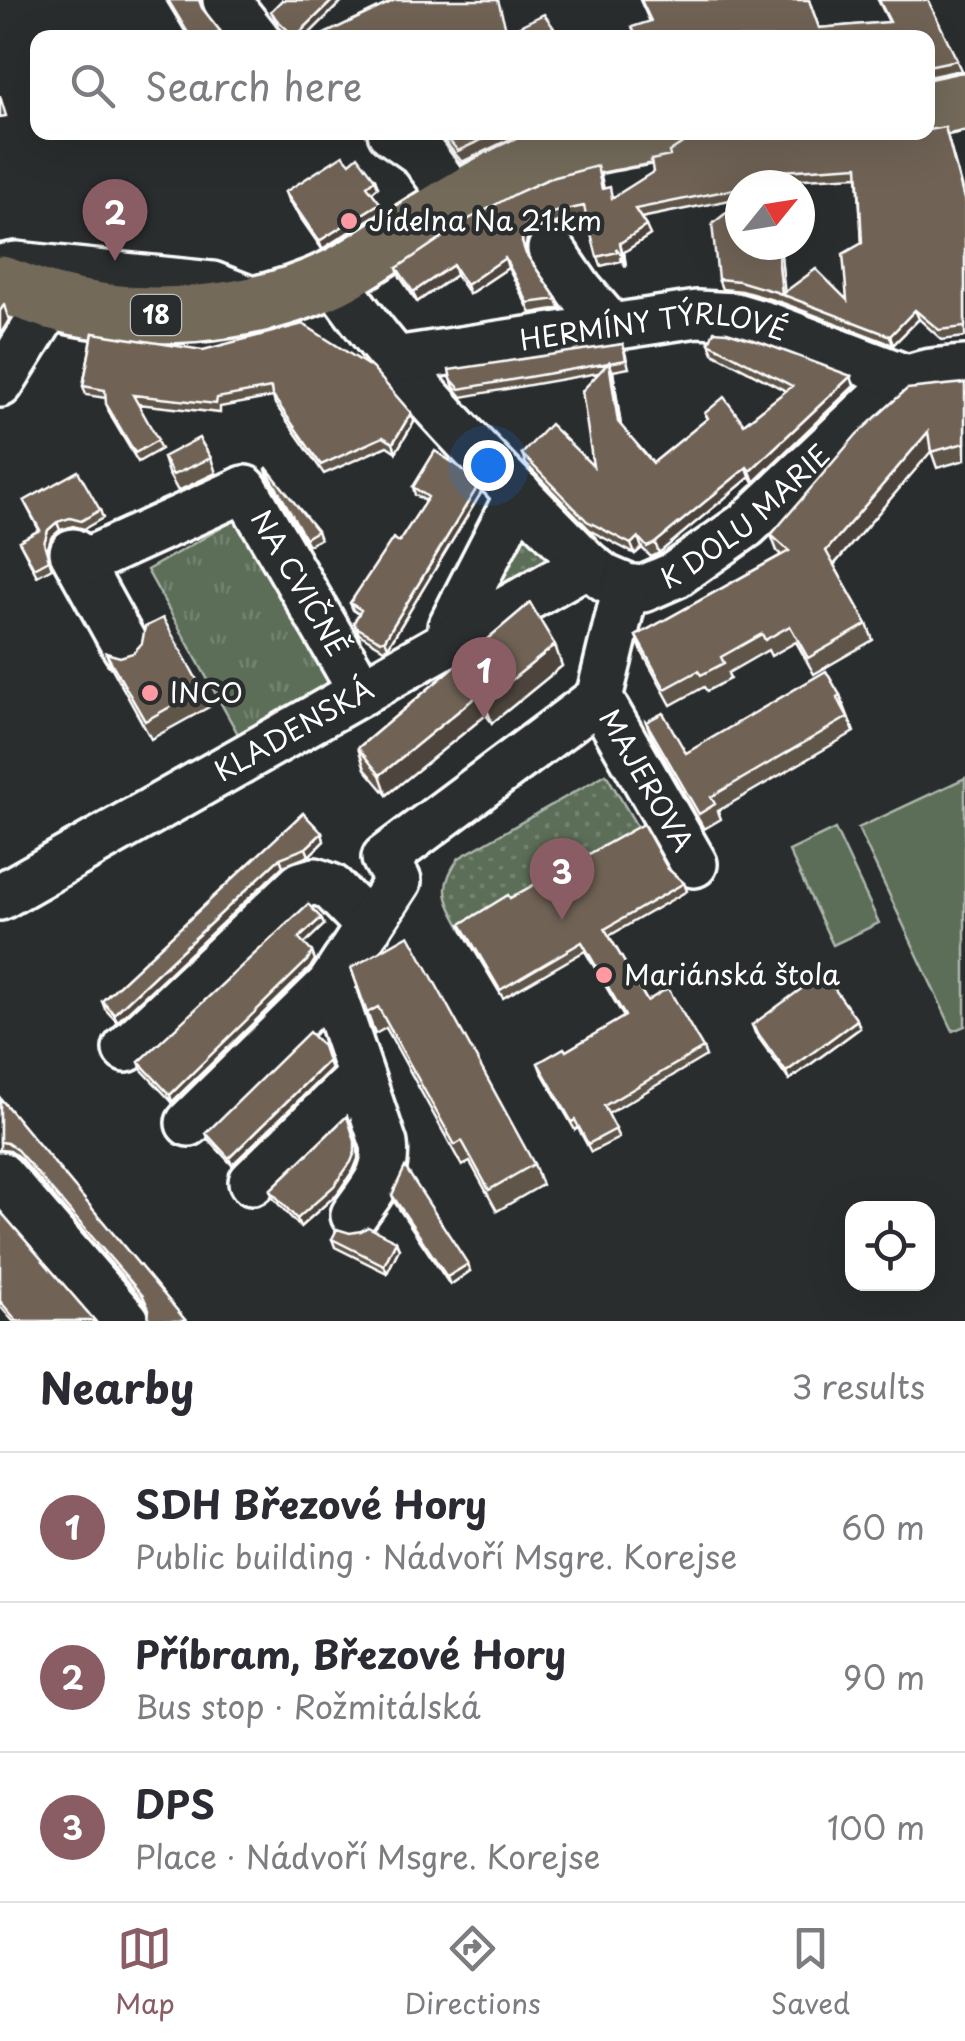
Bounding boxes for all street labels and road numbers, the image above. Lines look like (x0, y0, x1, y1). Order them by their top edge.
street label: HERMÍNY TÝRLOVÉ (517, 291, 794, 361)
road number: 18 (131, 295, 181, 335)
street label: K DOLU MARIE (654, 433, 839, 599)
street label: NA CVIČNĚ (241, 501, 360, 664)
street label: KLADENSKÁ (206, 667, 381, 791)
street label: MAJEROVA (590, 700, 705, 859)

